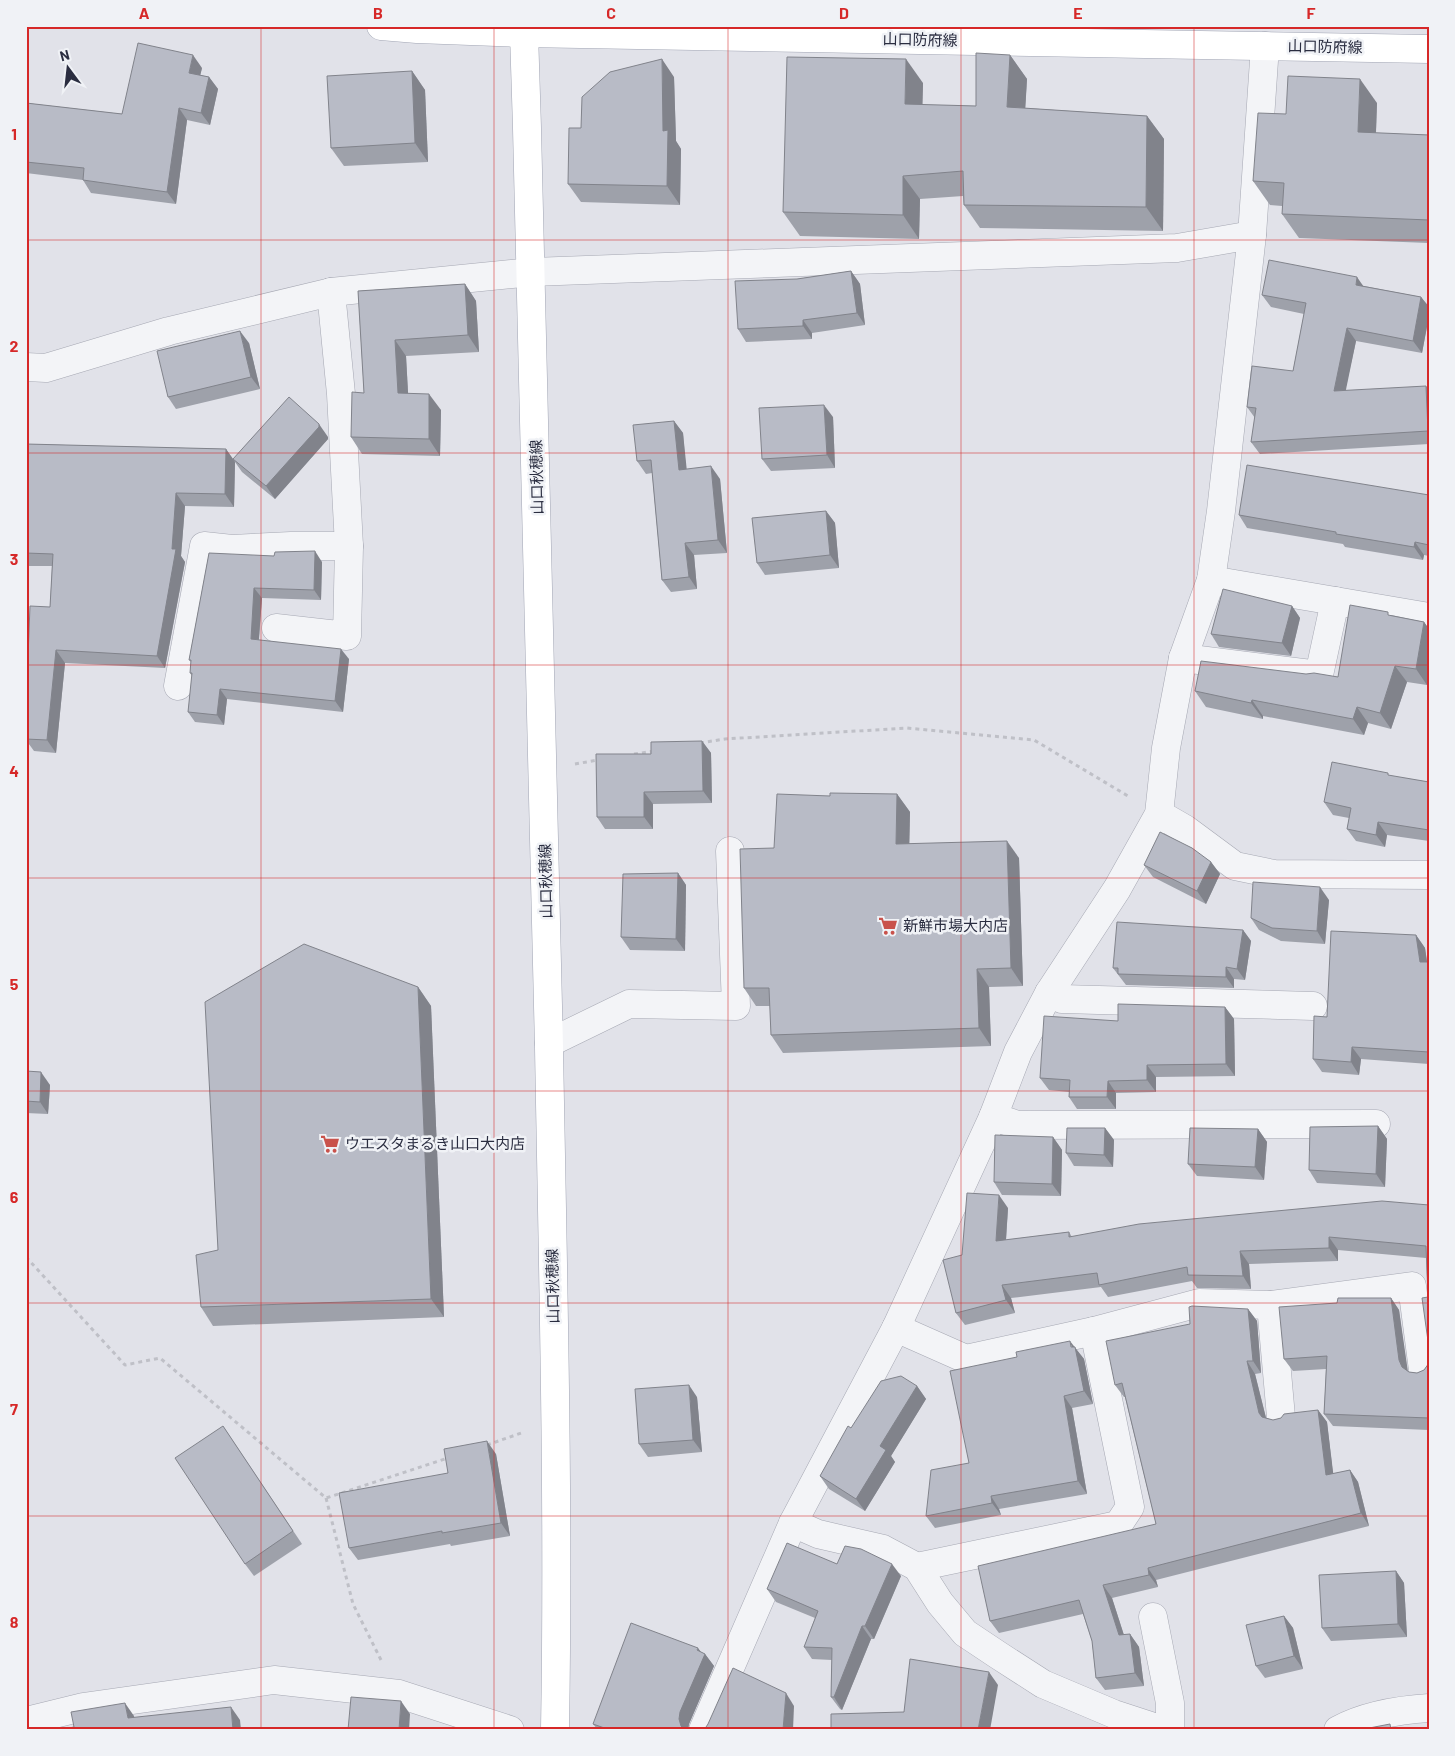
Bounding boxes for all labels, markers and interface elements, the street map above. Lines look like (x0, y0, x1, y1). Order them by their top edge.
text: A (139, 3, 150, 22)
text: B (373, 3, 383, 22)
text: C (606, 3, 616, 22)
text: D (839, 3, 849, 22)
text: E (1073, 3, 1083, 22)
text: F (1307, 3, 1316, 22)
street label: 山口防府線 (882, 29, 958, 49)
street label: 山口防府線 (1287, 36, 1363, 56)
north arrow (42, 42, 92, 92)
text: N (58, 46, 71, 64)
text: 1 (11, 124, 17, 143)
text: 2 (10, 336, 19, 355)
street label: 山口秋穂線 (526, 439, 546, 515)
text: 3 (10, 549, 18, 568)
text: 4 (9, 761, 19, 780)
street label: 山口秋穂線 (535, 843, 555, 919)
supermarket icon: 新鮮市場大内店 (877, 915, 899, 937)
place label: 新鮮市場大内店 (903, 916, 1008, 934)
text: 5 (10, 974, 19, 993)
supermarket icon: ウエスタまるき山口大内店 (319, 1133, 341, 1155)
place label: ウエスタまるき山口大内店 (345, 1134, 525, 1152)
text: 6 (10, 1187, 19, 1206)
street label: 山口秋穂線 (542, 1248, 562, 1324)
text: 7 (10, 1399, 18, 1418)
text: 8 (10, 1612, 19, 1631)

